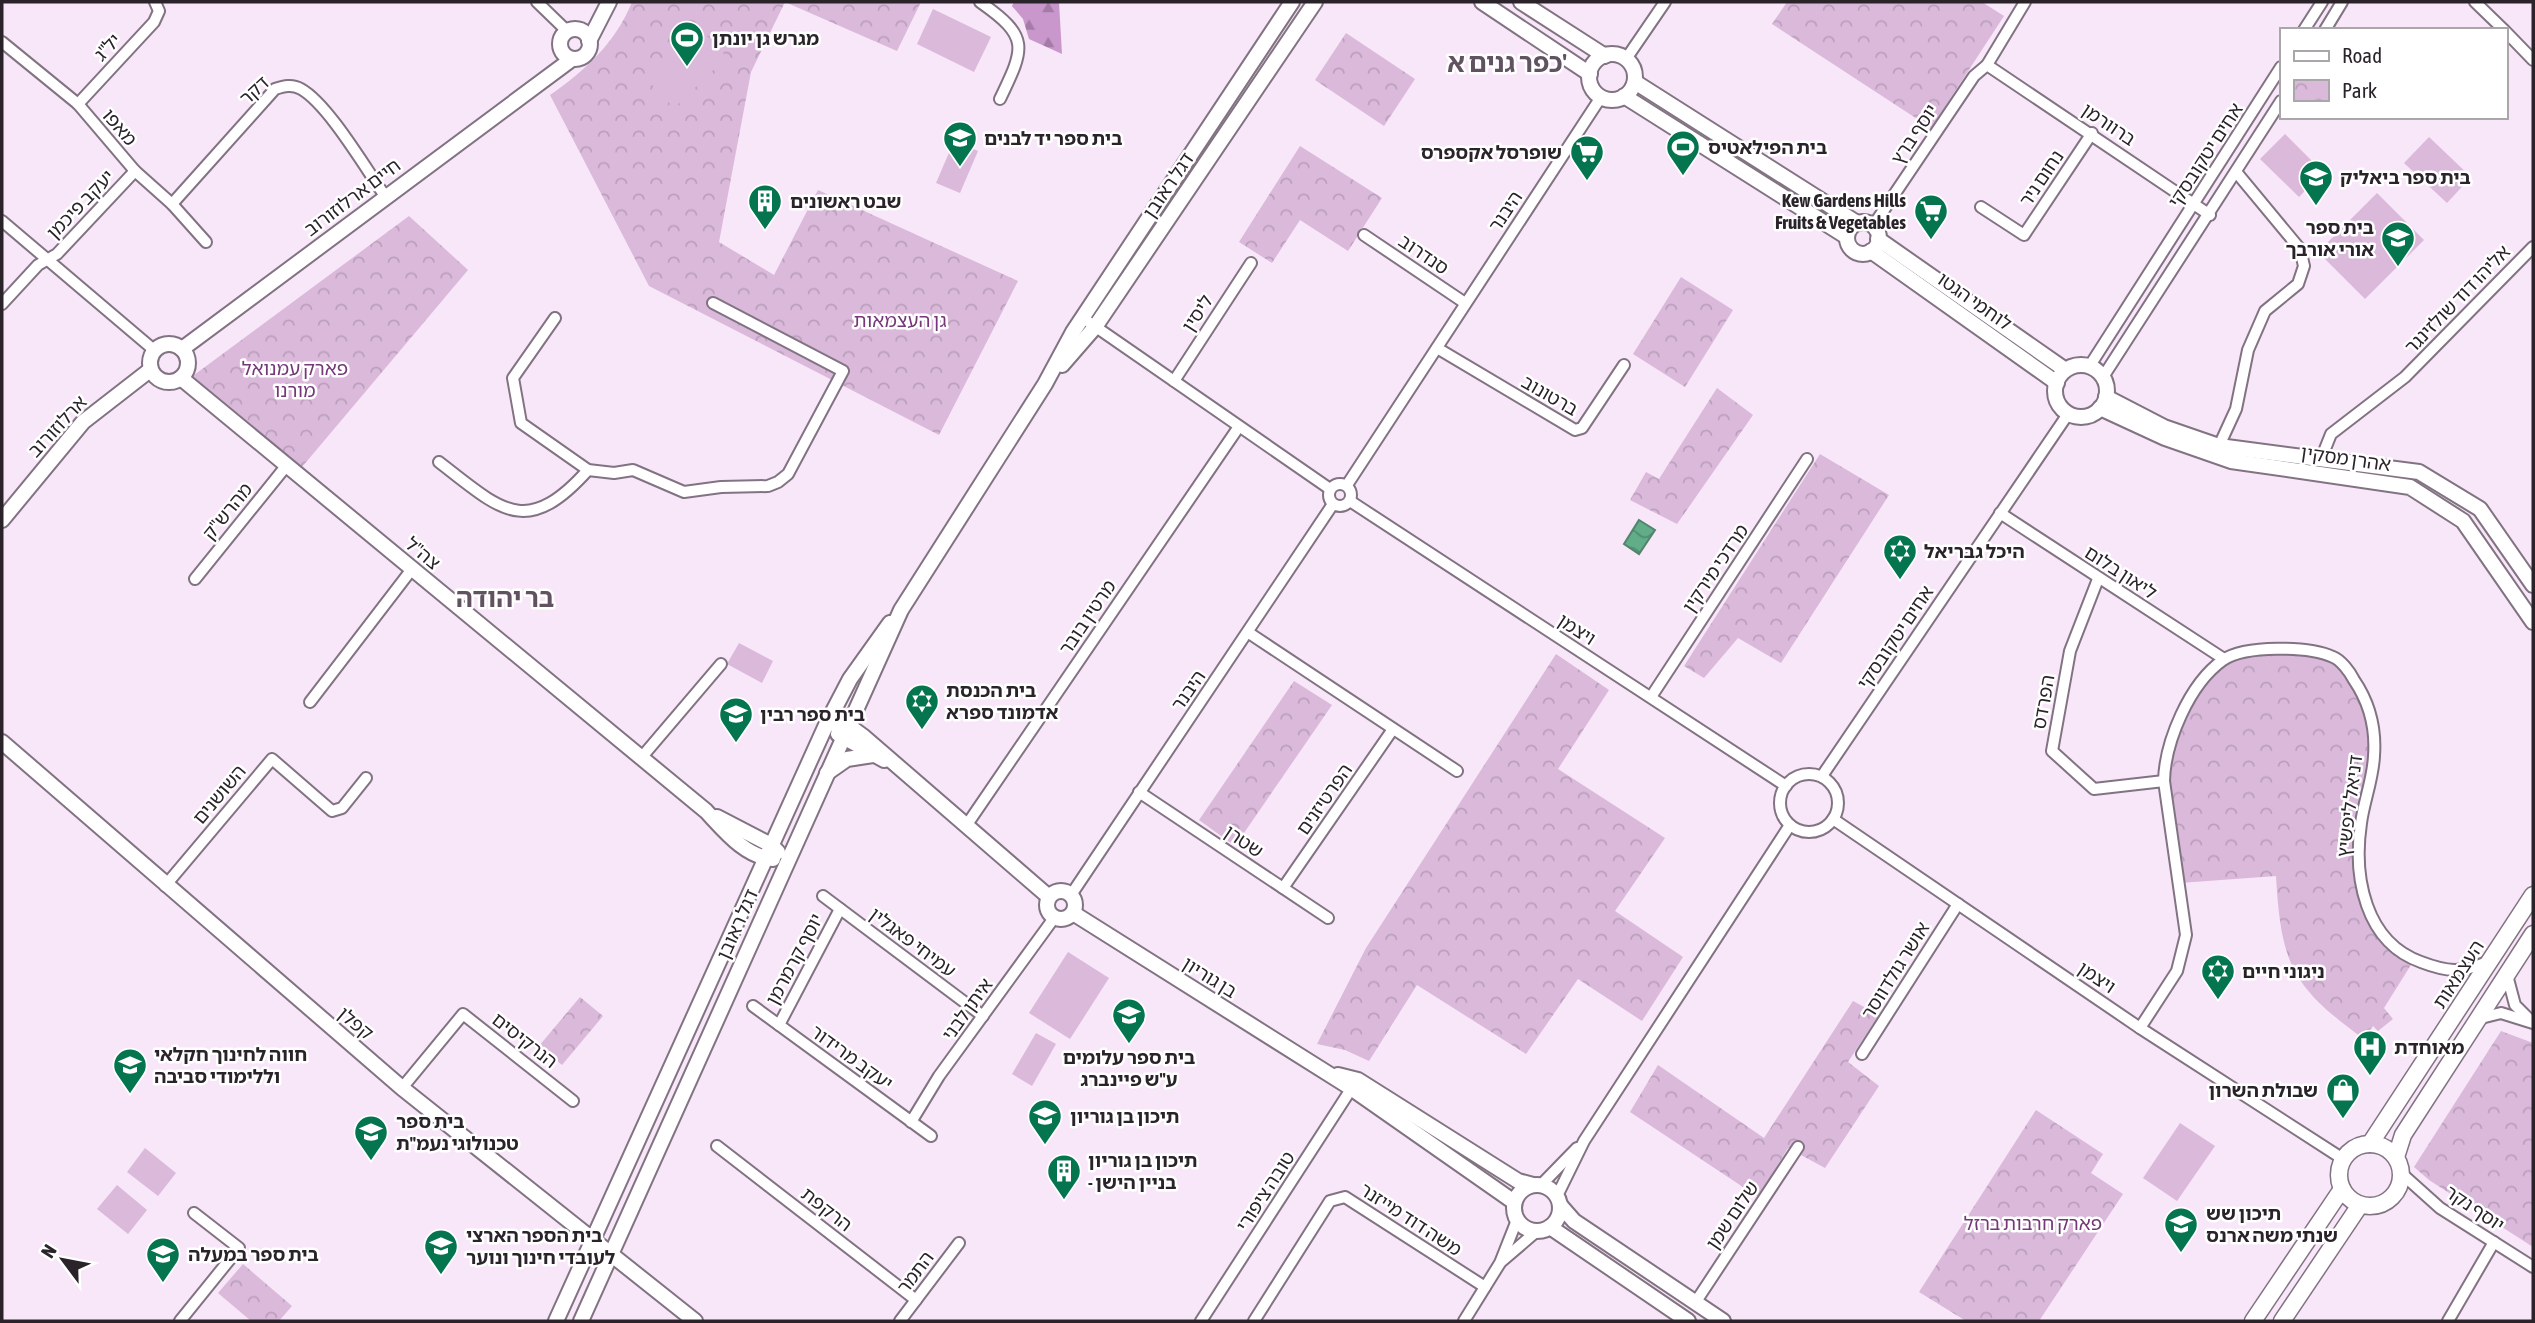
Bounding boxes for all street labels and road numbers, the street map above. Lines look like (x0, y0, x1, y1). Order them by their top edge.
street label: יל"ג (89, 29, 125, 65)
street label: דקר (235, 71, 273, 109)
street label: ברוורמן (2078, 98, 2140, 150)
street label: אחים יטקובסקי (2163, 99, 2247, 211)
street label: יוסף ברץ (1886, 100, 1942, 168)
street label: מאפו (98, 104, 142, 150)
street label: נחום ניר (2014, 146, 2068, 210)
street label: דגל ראובן (1138, 148, 1198, 222)
street label: חיים ארלוזורוב (300, 154, 404, 240)
street label: יעקב פיכמן (42, 165, 118, 243)
street label: היבנר (1483, 186, 1527, 236)
street label: סנדרוב (1395, 229, 1453, 279)
street label: אליהו דוד שולזינגר (2400, 240, 2514, 358)
street label: לוחמי הגטו (1934, 267, 2016, 335)
street label: ליסין (1177, 290, 1217, 336)
street label: ברטונוב (1518, 370, 1582, 420)
street label: ארלוזורוב (23, 391, 91, 461)
street label: אהרן מסקין (2299, 441, 2393, 475)
street label: מהרש"ק (198, 478, 256, 544)
street label: מרדכי מירקין (1677, 520, 1753, 616)
street label: צה"ל (401, 532, 445, 574)
street label: ליאון בלום (2081, 541, 2161, 603)
street label: מרטין בובר (1054, 575, 1120, 659)
street label: אחים יטקובסקי (1852, 581, 1938, 693)
street label: ויצמן (1554, 609, 1600, 649)
street label: היבנר (1166, 666, 1210, 714)
street label: הפרדס (2027, 673, 2059, 731)
street label: דניאל ליפשיץ (2332, 753, 2366, 859)
street label: הפרטיזנים (1292, 759, 1356, 839)
street label: השושנים (188, 760, 250, 828)
street label: שטרן (1221, 820, 1267, 862)
street label: דגל ראובן (712, 886, 762, 962)
street label: עמיחי פאגלין (866, 903, 960, 981)
street label: יוסף קרמרמן (761, 910, 827, 1008)
street label: אושר גולדווסר (1856, 917, 1934, 1023)
street label: העצמאות (2428, 936, 2488, 1012)
street label: בן גוריון (1179, 952, 1241, 1002)
street label: ויצמן (2074, 957, 2120, 997)
street label: איתן לבני (937, 974, 997, 1044)
street label: קפלן (334, 1002, 378, 1044)
street label: הנרקיסים (488, 1008, 562, 1072)
street label: יעקב מרידור (807, 1020, 897, 1094)
street label: טובה ציפורי (1231, 1147, 1299, 1235)
street label: שלום שמן (1701, 1177, 1763, 1253)
street label: משה דוד מייזנר (1356, 1178, 1466, 1260)
street label: יוסף נקר (2441, 1180, 2509, 1236)
street label: הרקפת (797, 1182, 857, 1236)
street label: התמר (892, 1247, 938, 1297)

